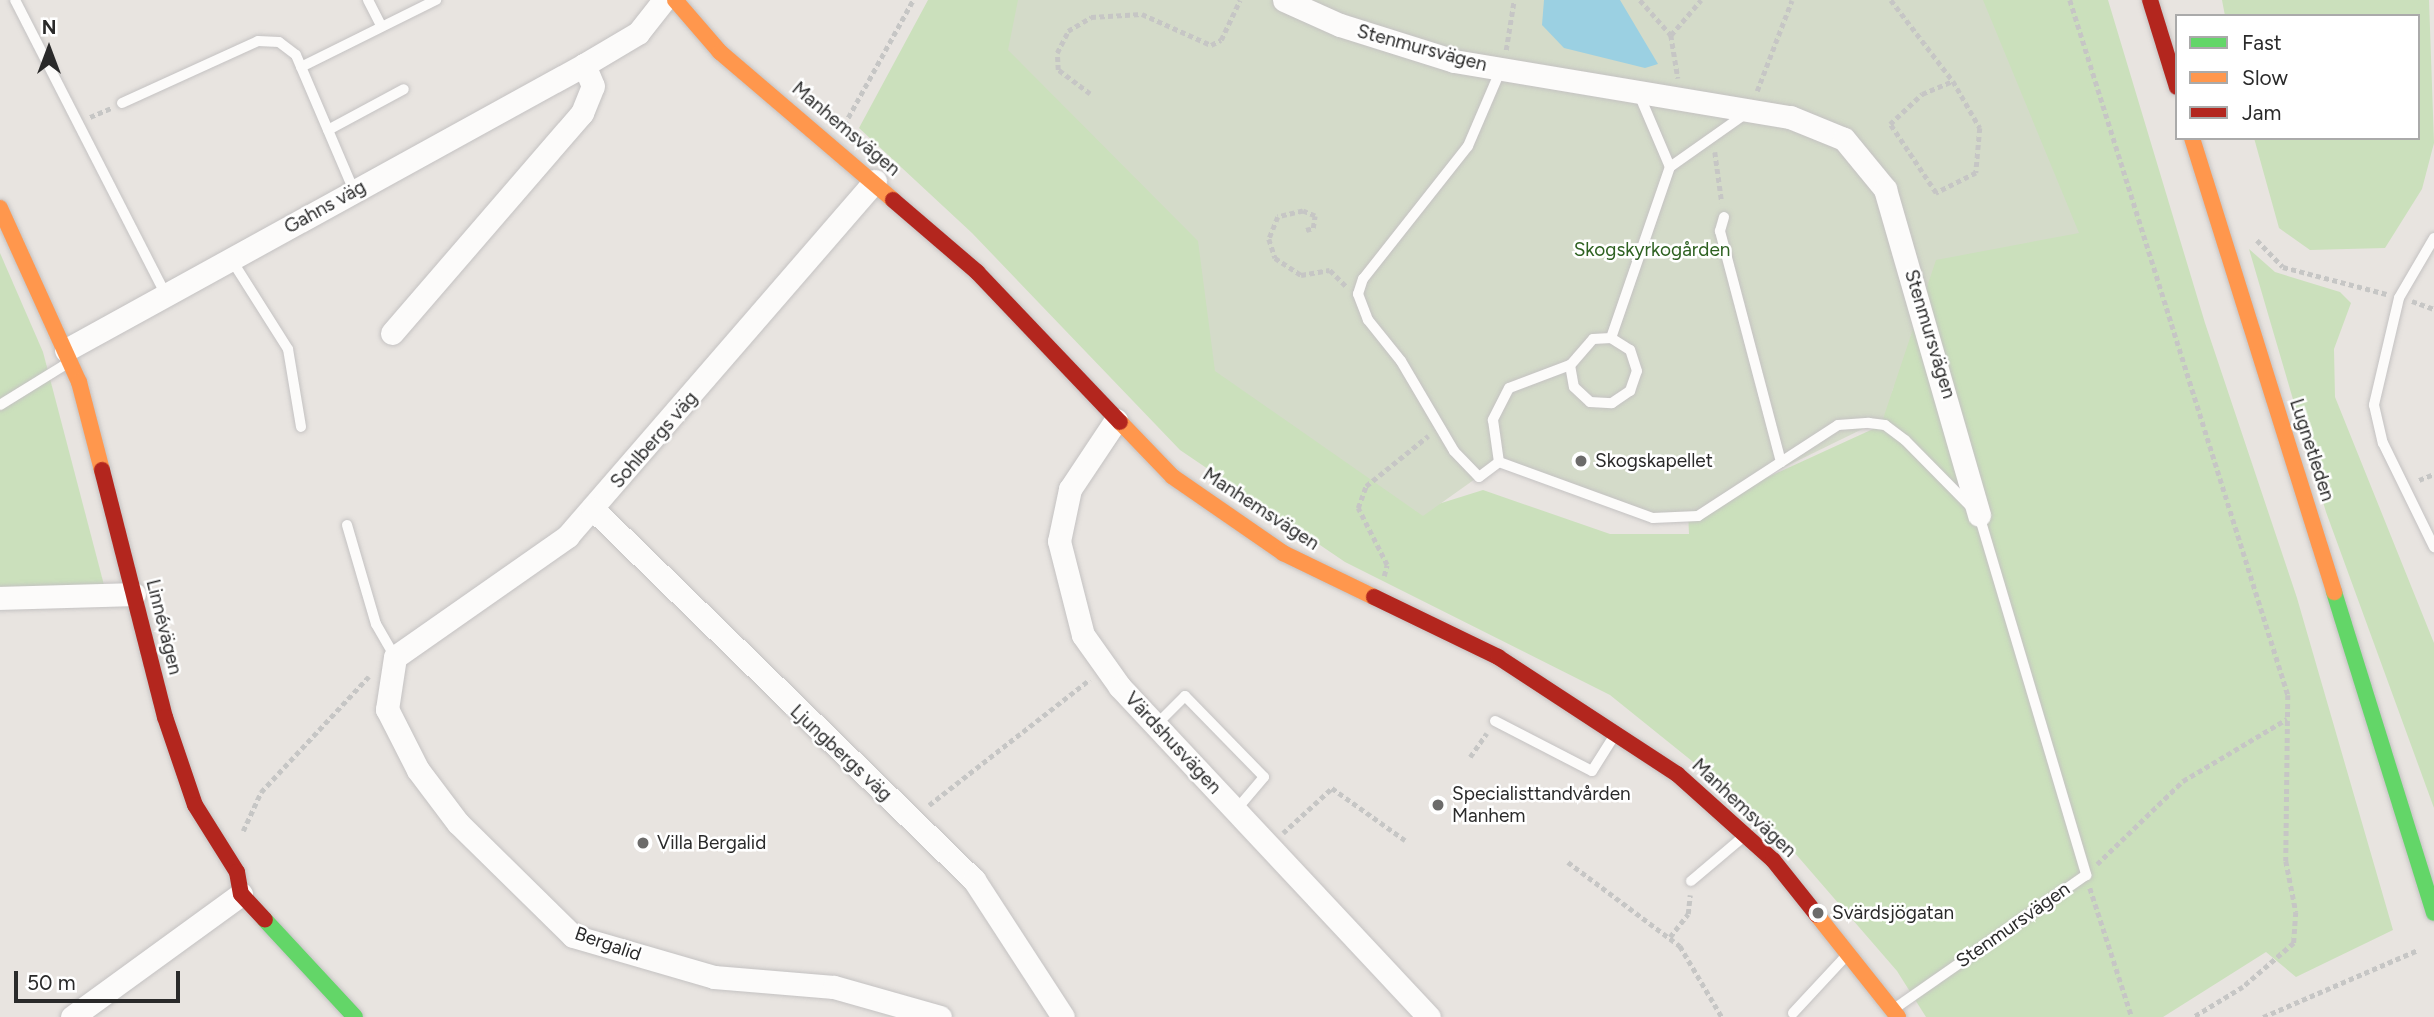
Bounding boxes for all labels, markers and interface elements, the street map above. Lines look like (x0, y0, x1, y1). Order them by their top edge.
north arrow (14, 14, 84, 84)
legend (2175, 14, 2420, 140)
text: N (42, 16, 56, 39)
street label: Stenmursvägen (1355, 20, 1489, 76)
text: Fast (2242, 30, 2282, 55)
text: Slow (2242, 65, 2288, 90)
street label: Manhemsvägen (787, 77, 905, 181)
text: Jam (2242, 100, 2281, 125)
street label: Gahns väg (280, 175, 370, 239)
park label: Skogskyrkogården (1574, 239, 1730, 261)
street label: Stenmursvägen (1900, 267, 1960, 401)
street label: Sohlbergs väg (606, 387, 702, 493)
street label: Lugnetleden (2285, 396, 2339, 504)
place label: Skogskapellet (1595, 450, 1713, 472)
marker: Skogskapellet (1573, 453, 1589, 469)
street label: Manhemsvägen (1199, 463, 1323, 555)
street label: Linnévägen (141, 577, 187, 677)
street label: Värdshusvägen (1120, 687, 1226, 799)
street label: Ljungbergs väg (785, 700, 897, 806)
street label: Manhemsvägen (1687, 754, 1801, 862)
place label: Specialisttandvården Manhem (1452, 783, 1631, 827)
marker: Specialisttandvården Manhem (1430, 797, 1446, 813)
place label: Villa Bergalid (657, 832, 766, 854)
marker: Villa Bergalid (635, 835, 651, 851)
street label: Stenmursvägen (1952, 877, 2074, 973)
place label: Svärdsjögatan (1832, 902, 1954, 924)
marker: Svärdsjögatan (1810, 905, 1826, 921)
street label: Bergalid (572, 922, 644, 966)
scale bar (18, 958, 184, 1002)
text: 50 m (27, 970, 76, 995)

